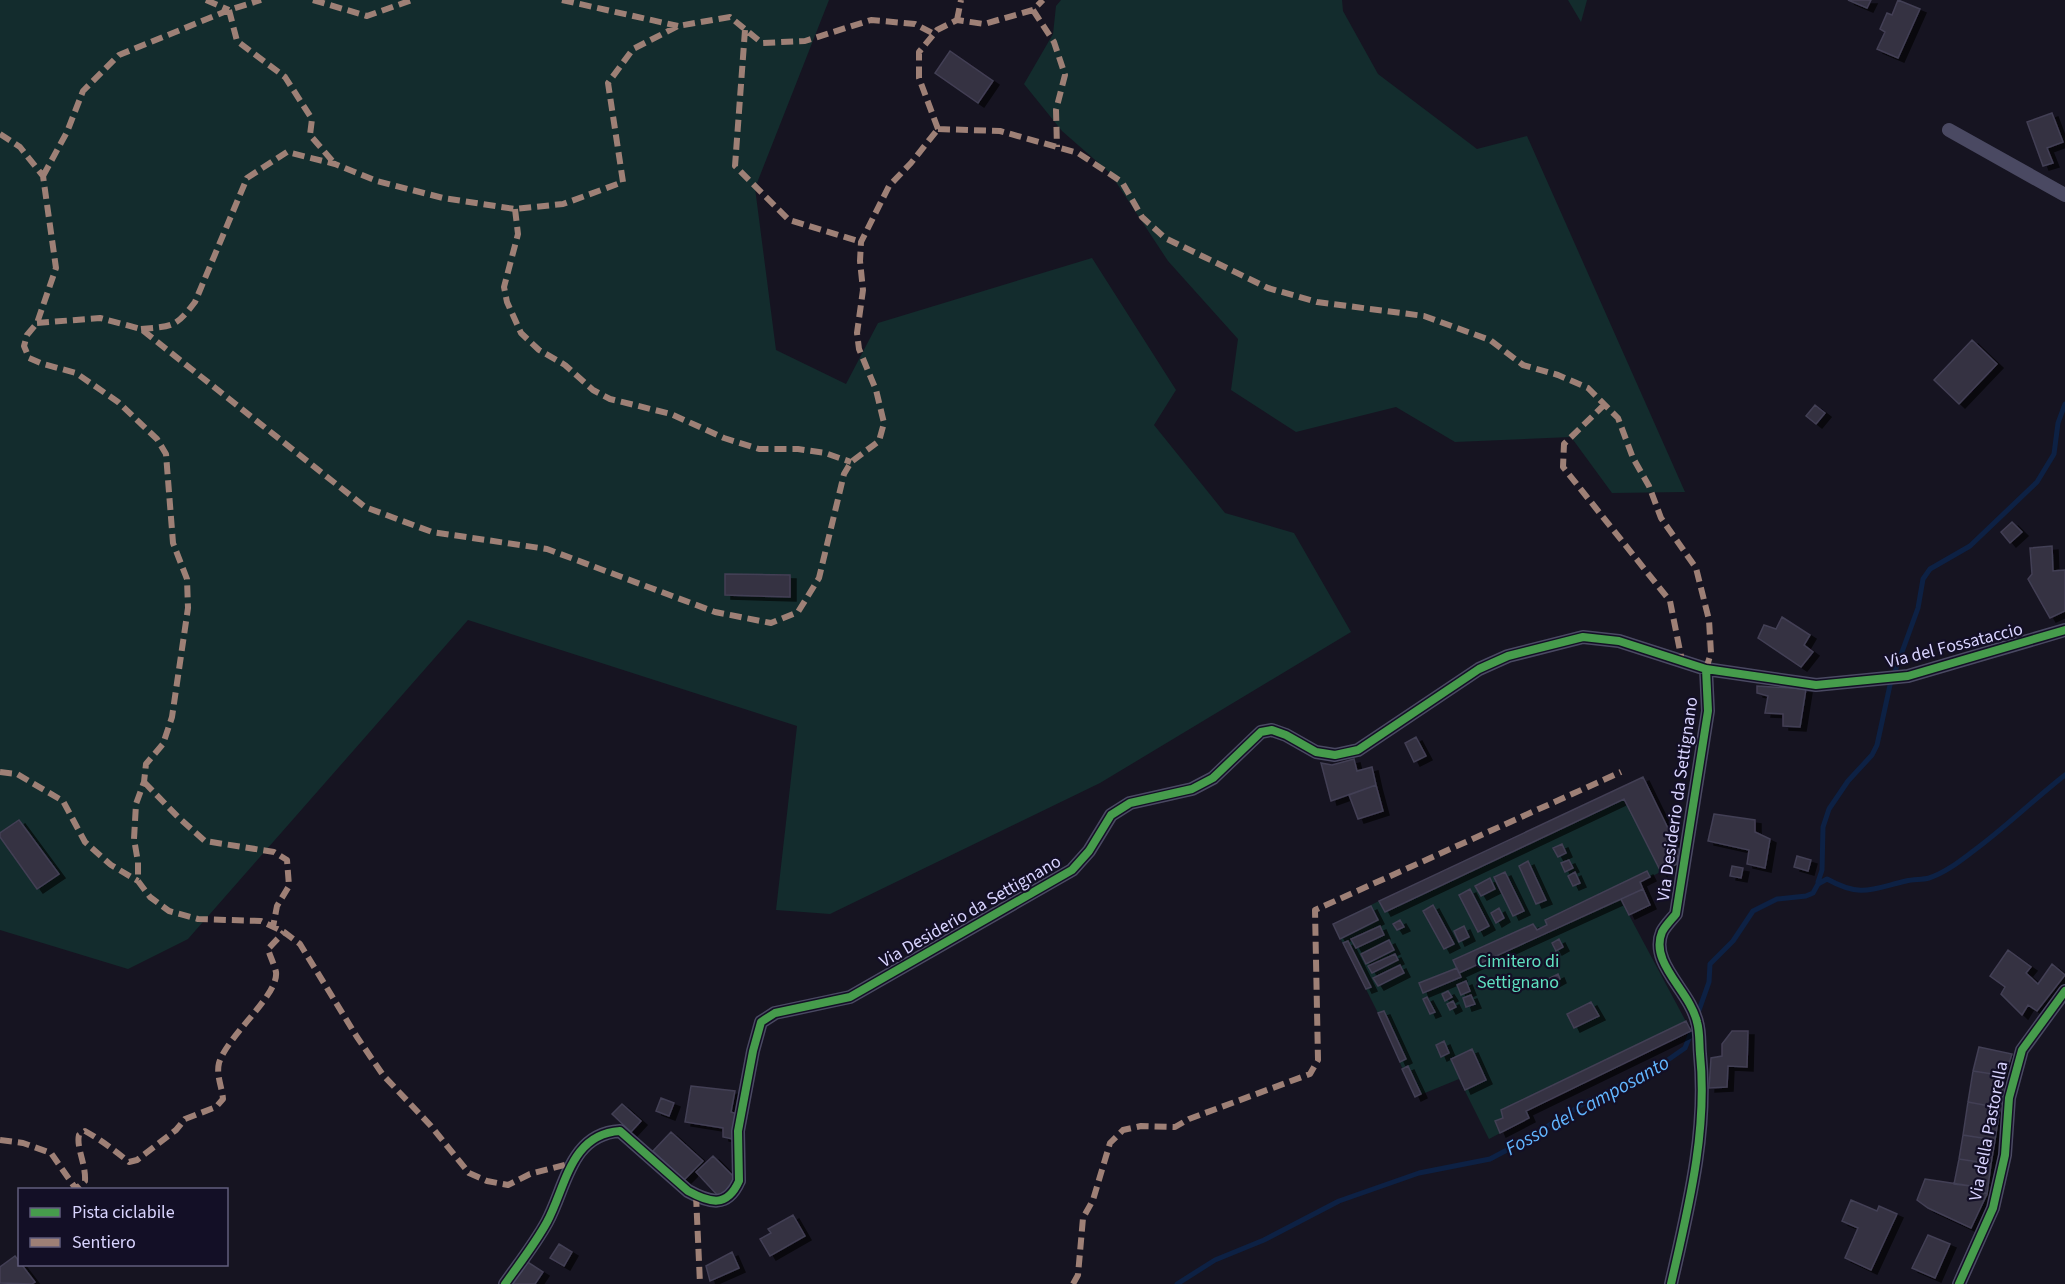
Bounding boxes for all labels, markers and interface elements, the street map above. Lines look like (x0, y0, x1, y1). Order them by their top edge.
street label: Via del Fossataccio (1883, 616, 2025, 675)
street label: Via Desiderio da Settignano (1651, 695, 1704, 903)
street label: Via Desiderio da Settignano (875, 849, 1066, 974)
park label: Cimitero di Settignano (1477, 949, 1559, 995)
water label: Fosso del Camposanto (1500, 1049, 1675, 1163)
street label: Via della Pastorella (1963, 1059, 2014, 1203)
legend (18, 1188, 228, 1266)
text: Pista ciclabile (72, 1200, 175, 1225)
text: Sentiero (72, 1230, 136, 1255)

